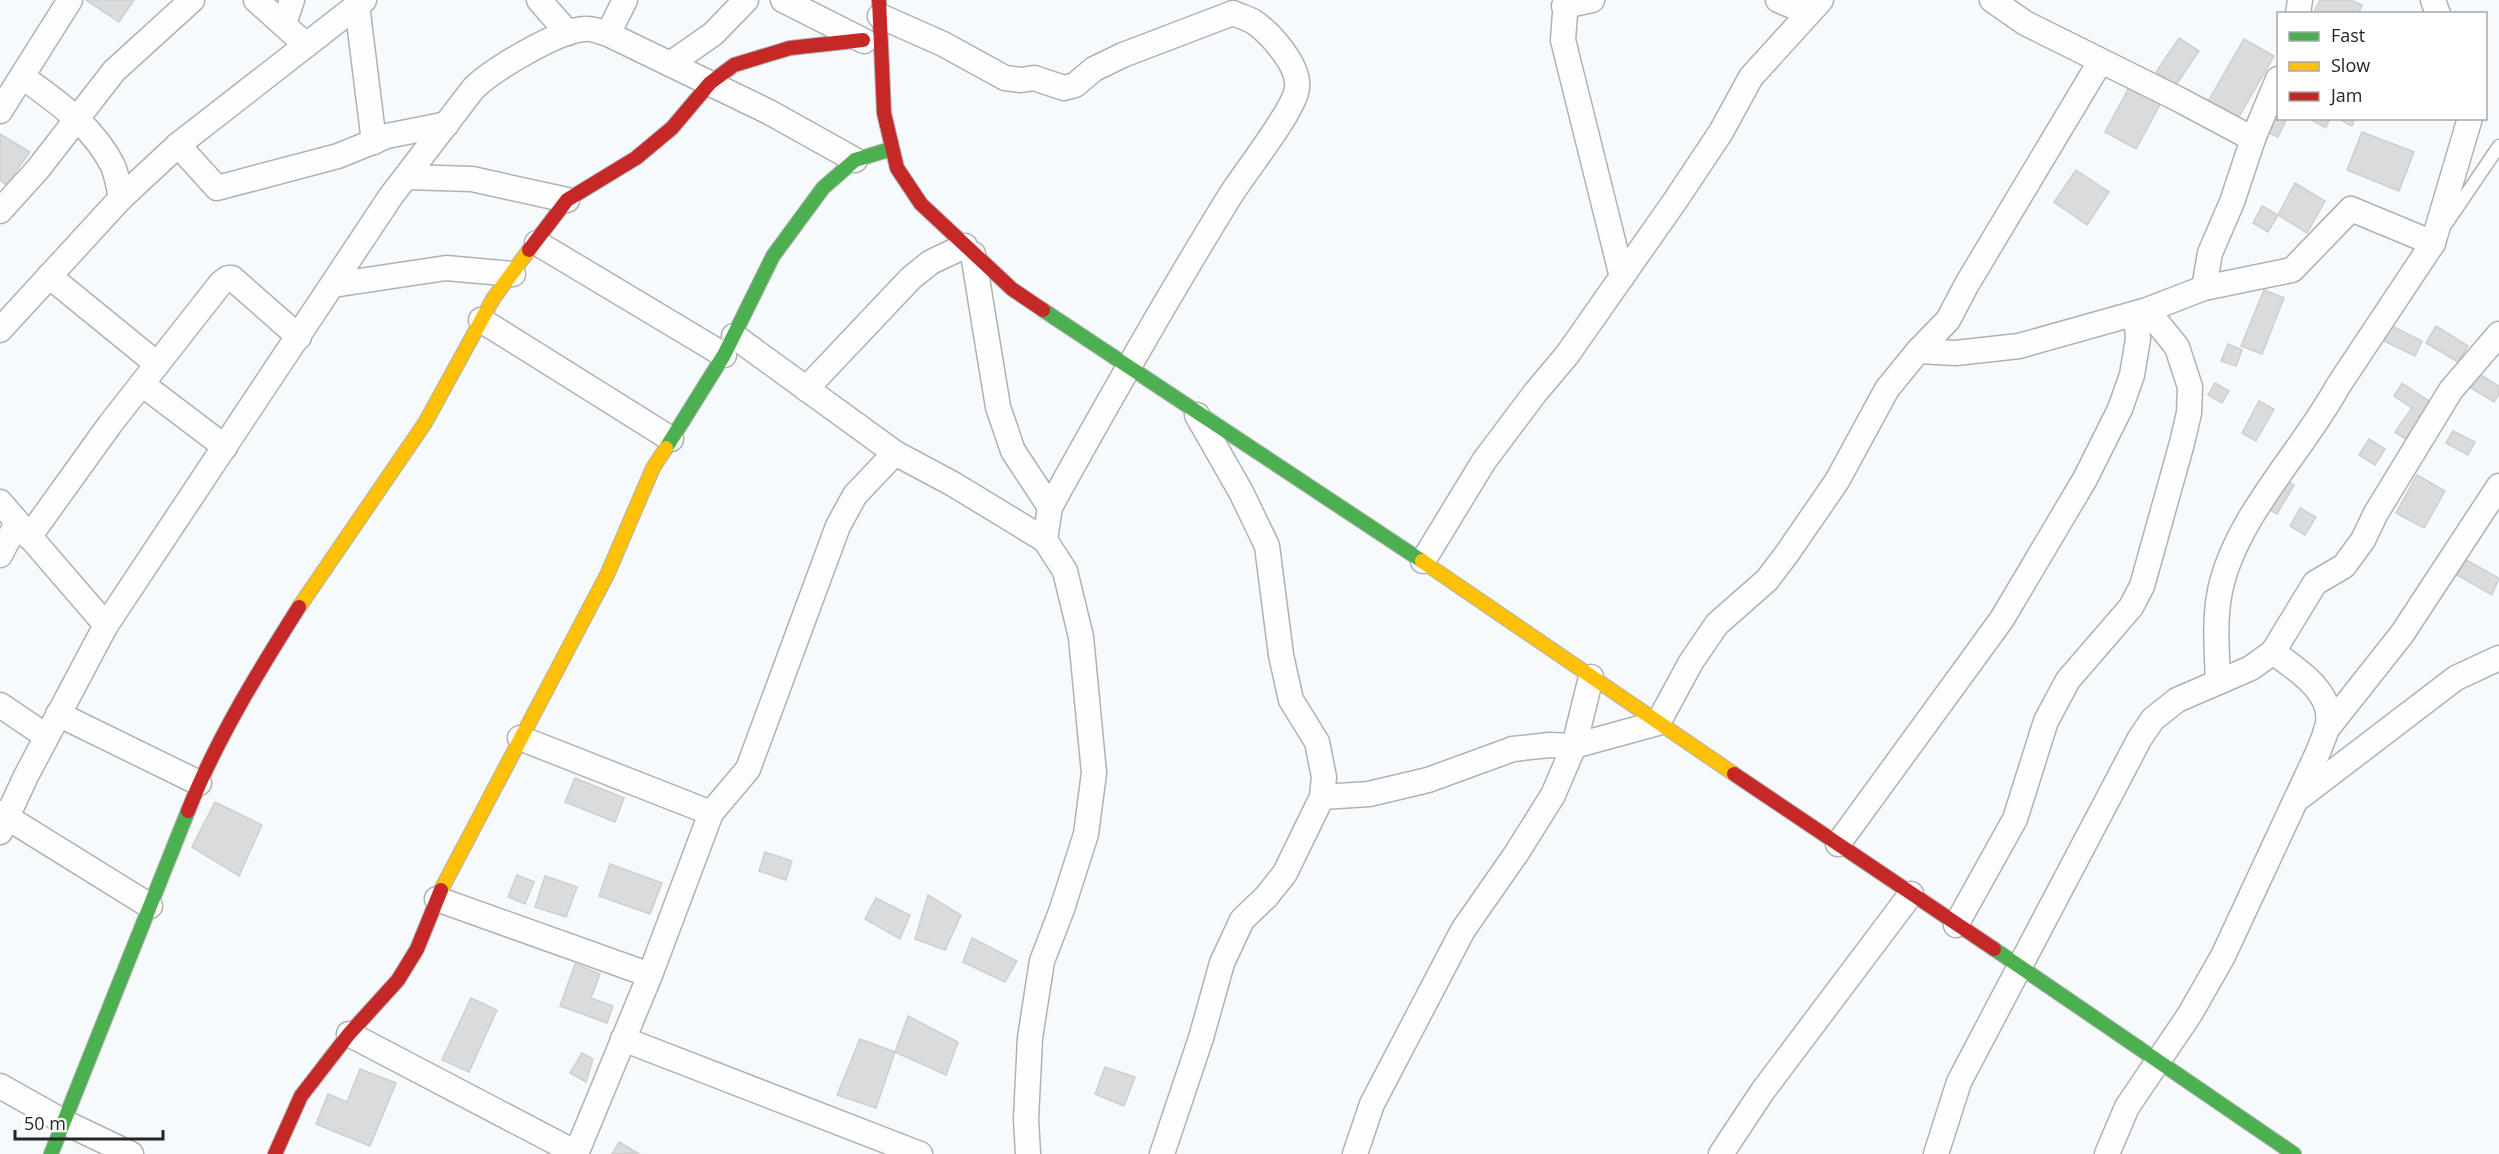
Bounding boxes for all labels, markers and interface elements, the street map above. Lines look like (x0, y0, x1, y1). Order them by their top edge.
legend (2277, 12, 2487, 120)
text: Fast (2331, 23, 2365, 47)
text: Slow (2331, 53, 2370, 77)
text: Jam (2329, 83, 2363, 107)
scale bar (15, 1103, 164, 1141)
text: 50 m (24, 1111, 66, 1135)

